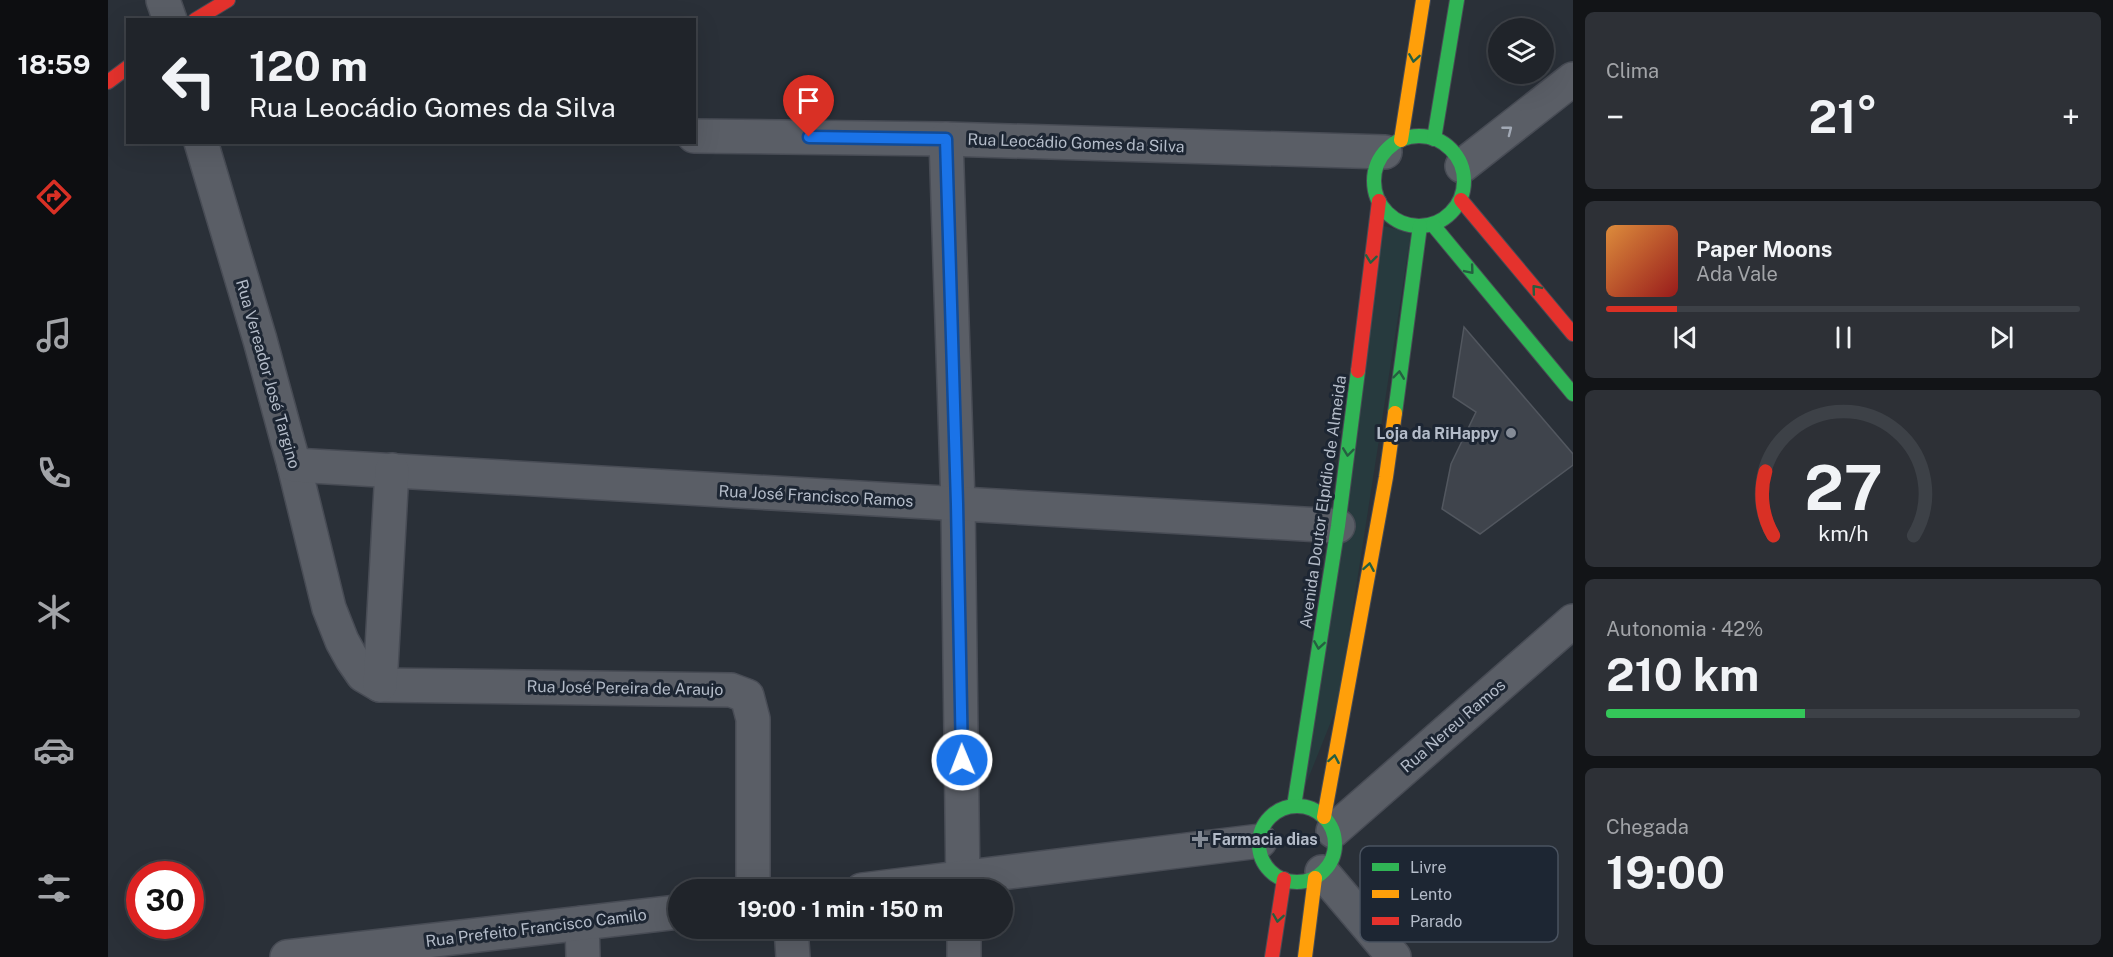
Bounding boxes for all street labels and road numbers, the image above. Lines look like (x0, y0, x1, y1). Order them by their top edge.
street label: Rua Leocádio Gomes da Silva (967, 130, 1185, 156)
street label: Rua Vereador José Targino (232, 277, 304, 471)
street label: Avenida Doutor Elpídio de Almeida (1296, 374, 1350, 630)
street label: Rua José Francisco Ramos (718, 481, 914, 511)
street label: Rua Nereu Ramos (1397, 675, 1509, 777)
street label: Rua José Pereira de Araujo (526, 677, 724, 699)
street label: Rua Prefeito Francisco Camilo (424, 905, 648, 951)

